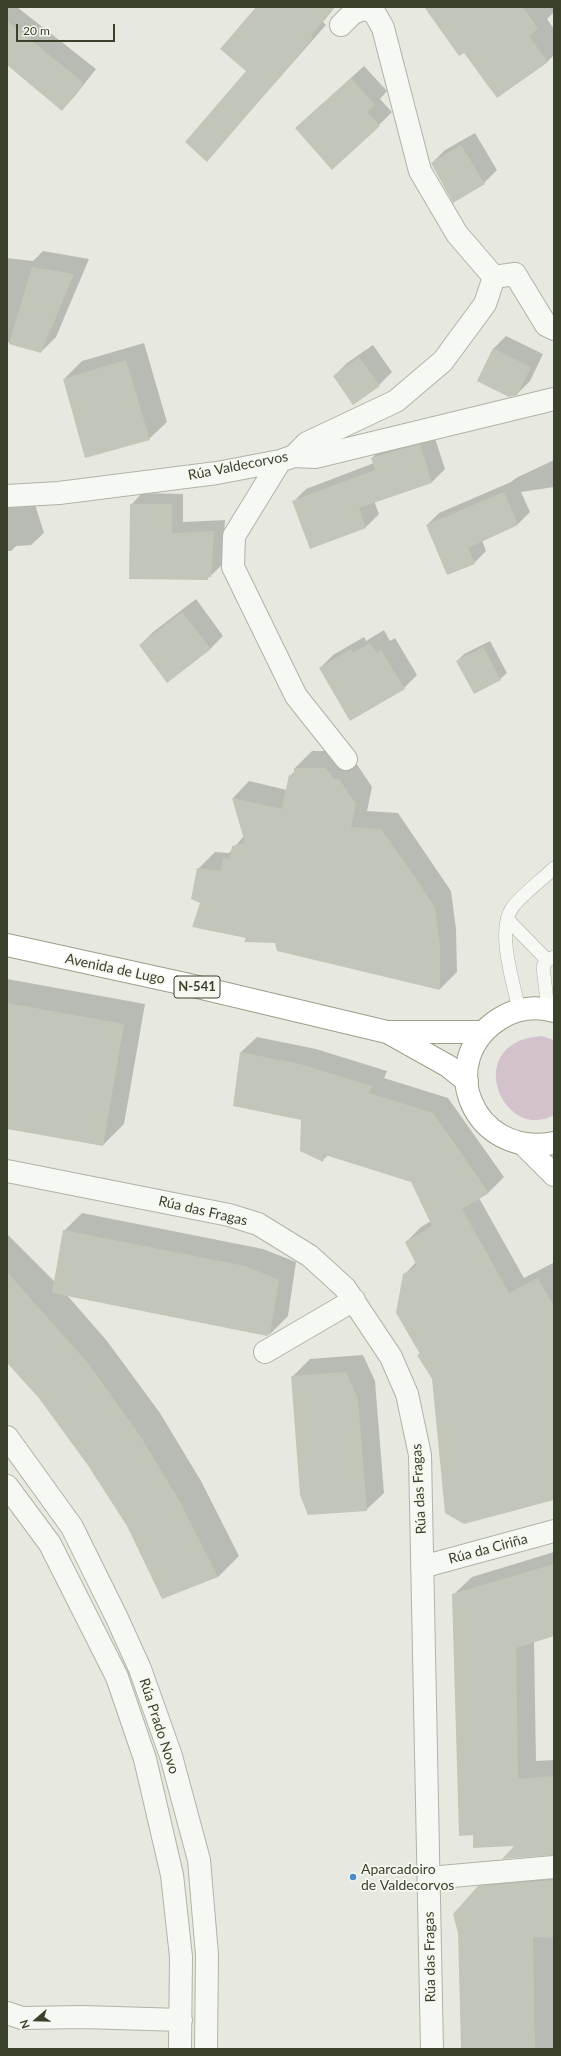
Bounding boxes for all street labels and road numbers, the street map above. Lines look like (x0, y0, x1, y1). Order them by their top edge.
street label: Rúa Valdecorvos (187, 448, 289, 484)
street label: Avenida de Lugo (64, 950, 166, 988)
road number: N-541 (174, 976, 220, 998)
street label: Rúa das Fragas (157, 1193, 249, 1229)
street label: Rúa das Fragas (408, 1443, 430, 1535)
street label: Rúa da Ciriña (447, 1530, 529, 1568)
street label: Rúa Prado Novo (136, 1676, 182, 1776)
street label: Rúa das Fragas (421, 1911, 439, 2003)

